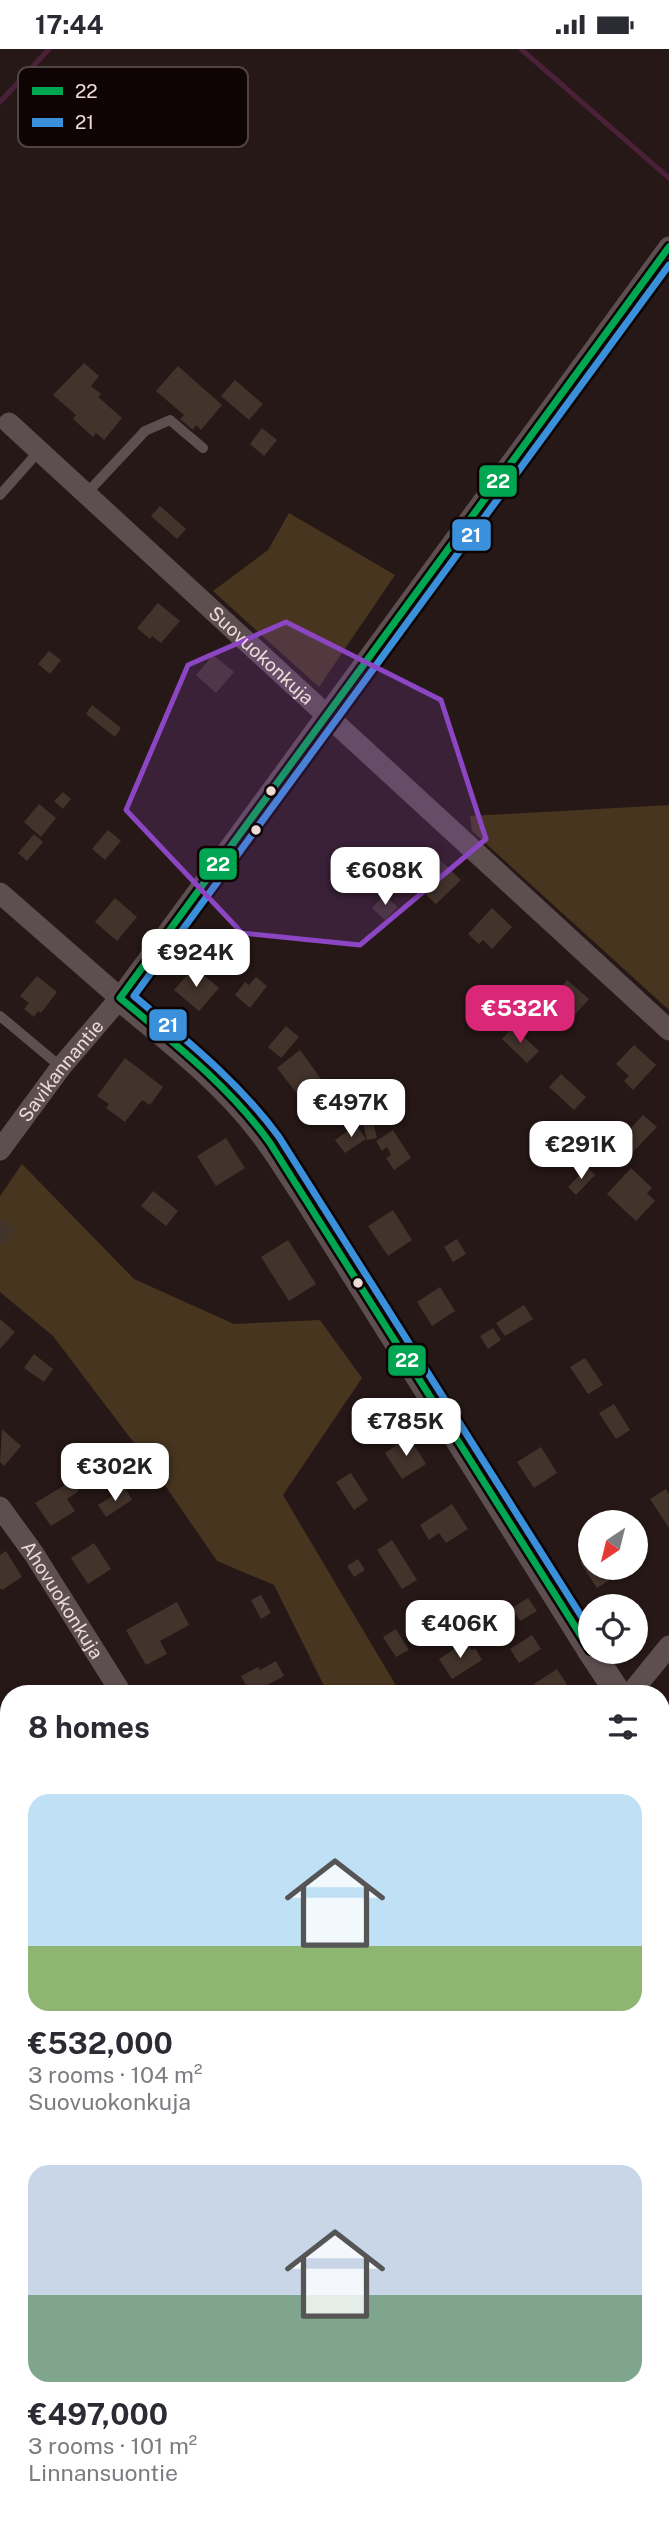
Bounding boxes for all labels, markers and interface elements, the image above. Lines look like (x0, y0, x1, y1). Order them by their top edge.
text: 17:44 (35, 9, 103, 40)
legend (18, 67, 248, 147)
text: 22 (75, 80, 98, 102)
text: 21 (75, 111, 94, 133)
line badge: 22 (478, 464, 518, 498)
text: 22 (486, 470, 510, 492)
line badge: 21 (451, 518, 492, 552)
text: 21 (461, 524, 481, 546)
street label: Suovuokonkuja (204, 602, 318, 709)
unlabelled marker (264, 784, 278, 798)
unlabelled marker (249, 823, 263, 837)
line badge: 22 (198, 847, 238, 881)
pin: €608K (336, 847, 434, 907)
text: 22 (206, 853, 230, 875)
text: €608K (347, 856, 423, 883)
pin: €924K (147, 929, 245, 989)
text: €924K (158, 938, 234, 965)
pin: €532K (471, 985, 569, 1045)
text: €532K (482, 994, 558, 1021)
line badge: 21 (148, 1008, 188, 1042)
text: 21 (158, 1014, 178, 1036)
street label: Savikannantie (14, 1015, 108, 1126)
pin: €497K (302, 1079, 400, 1139)
text: €497K (313, 1088, 389, 1115)
pin: €291K (532, 1121, 630, 1181)
text: €291K (545, 1130, 617, 1157)
unlabelled marker (351, 1276, 365, 1290)
line badge: 22 (387, 1344, 427, 1377)
text: 22 (395, 1349, 419, 1371)
pin: €785K (357, 1399, 455, 1458)
text: €785K (368, 1407, 444, 1434)
pin: €302K (66, 1443, 164, 1503)
text: €302K (77, 1452, 153, 1479)
north arrow (578, 1510, 648, 1580)
map controls (578, 1510, 648, 1664)
street label: Ahovuokonkuja (17, 1536, 108, 1663)
button: locate (578, 1594, 648, 1664)
pin: €406K (411, 1601, 509, 1660)
text: €406K (422, 1609, 498, 1636)
icon: filters (604, 1708, 642, 1746)
text: 8 homes (28, 1709, 150, 1745)
icon: home (272, 1840, 398, 1966)
text: €532,000 (28, 2025, 173, 2061)
text: 3 rooms · 104 m² (28, 2061, 202, 2088)
text: Suovuokonkuja (28, 2088, 191, 2115)
icon: home (272, 2211, 398, 2337)
text: €497,000 (28, 2396, 168, 2432)
text: 3 rooms · 101 m² (28, 2432, 197, 2459)
text: Linnansuontie (28, 2459, 178, 2486)

